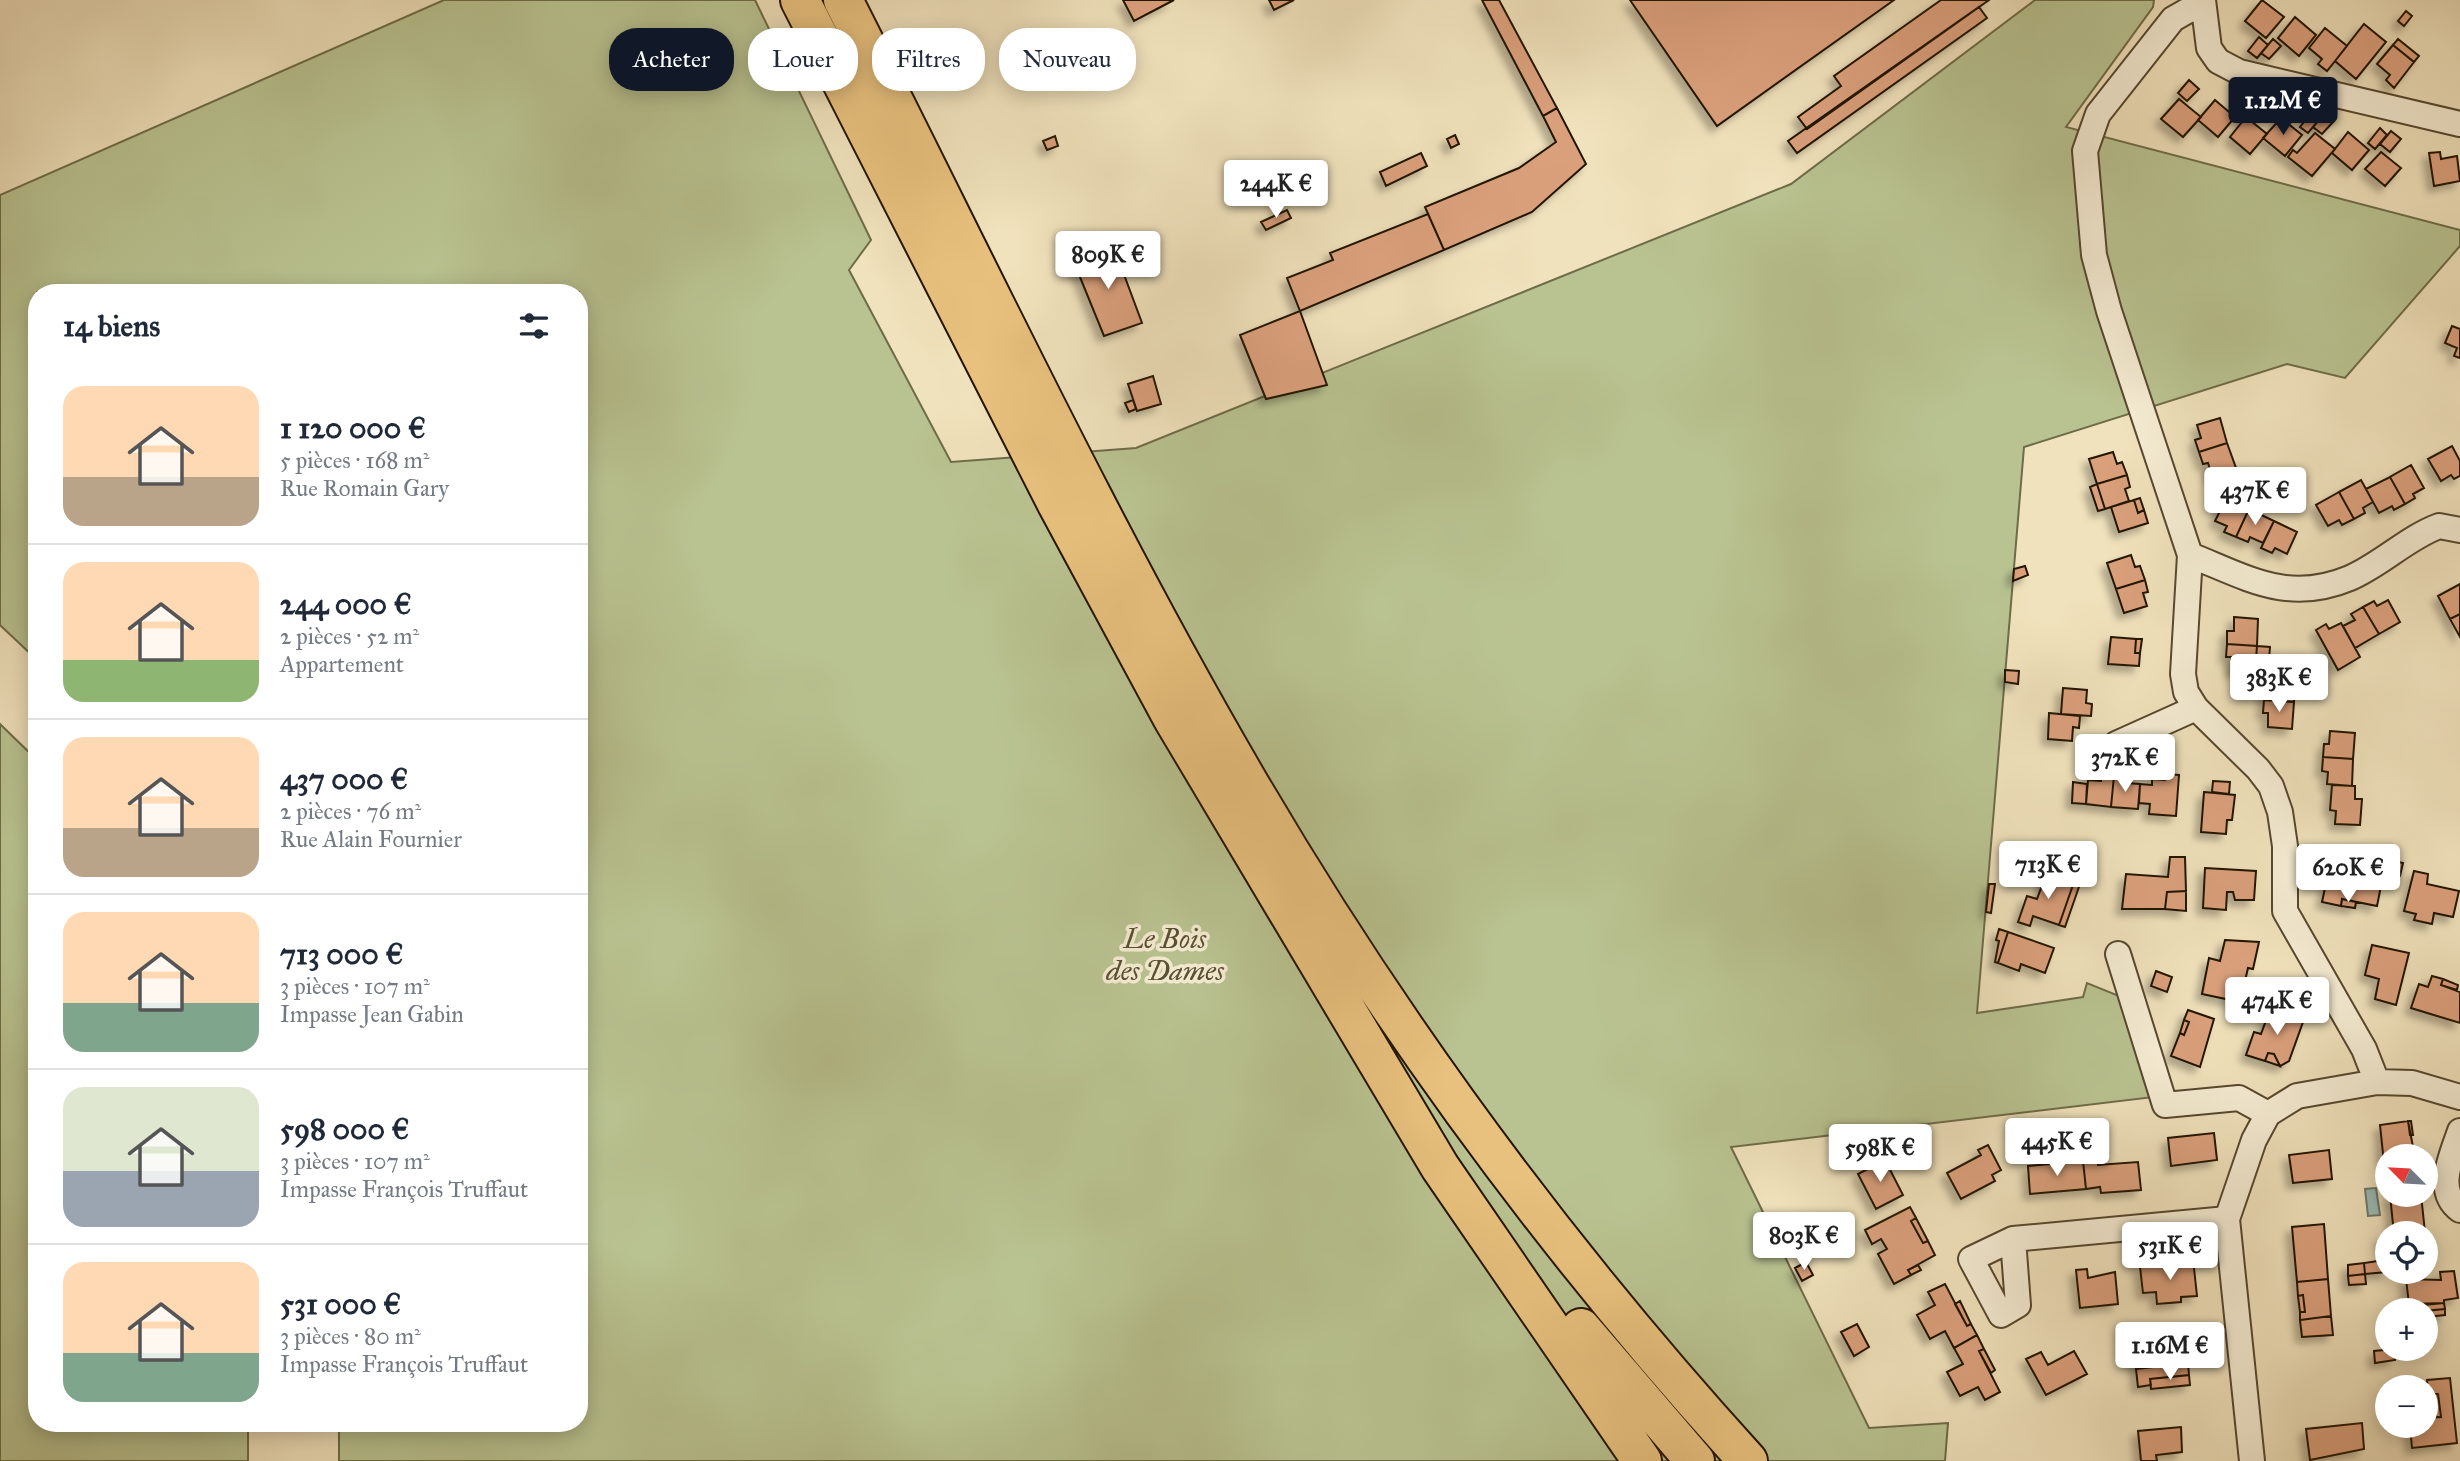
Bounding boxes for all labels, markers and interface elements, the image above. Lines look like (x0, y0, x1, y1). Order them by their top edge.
chip: Acheter (609, 28, 734, 91)
chip: Louer (748, 28, 858, 91)
chip: Filtres (872, 28, 985, 91)
chip: Nouveau (999, 28, 1136, 91)
pin: 1.12M € (2218, 78, 2348, 137)
text: 1.12M € (2245, 86, 2321, 114)
pin: 244K € (1219, 160, 1333, 220)
text: 244K € (1240, 169, 1312, 197)
pin: 809K € (1051, 232, 1165, 291)
text: 809K € (1071, 240, 1145, 268)
icon: filters (515, 307, 553, 345)
text: 14 biens (63, 308, 160, 344)
text: 1 120 000 € (280, 410, 426, 446)
icon: home (119, 414, 203, 498)
text: 5 pièces · 168 m² (280, 446, 430, 474)
pin: 437K € (2198, 468, 2312, 527)
text: Rue Romain Gary (280, 474, 449, 502)
text: 437K € (2220, 476, 2290, 504)
text: 244 000 € (280, 586, 412, 622)
icon: home (119, 590, 203, 674)
text: 2 pièces · 52 m² (280, 622, 419, 650)
text: Appartement (280, 650, 404, 678)
pin: 383K € (2222, 654, 2336, 714)
text: 383K € (2246, 663, 2312, 691)
pin: 372K € (2068, 734, 2182, 794)
text: 372K € (2091, 743, 2159, 771)
text: 437 000 € (280, 761, 408, 797)
icon: home (119, 765, 203, 849)
text: 2 pièces · 76 m² (280, 797, 421, 825)
text: Rue Alain Fournier (280, 825, 462, 853)
pin: 713K € (1991, 842, 2105, 901)
pin: 620K € (2291, 844, 2405, 904)
text: 713K € (2015, 850, 2081, 878)
text: 620K € (2312, 853, 2384, 881)
park label: Le Bois des Dames (1105, 921, 1225, 988)
text: 713 000 € (280, 936, 403, 972)
icon: home (119, 940, 203, 1024)
text: 3 pièces · 107 m² (280, 972, 430, 1000)
pin: 474K € (2220, 978, 2334, 1037)
text: 474K € (2241, 986, 2313, 1014)
text: Impasse Jean Gabin (280, 1000, 464, 1028)
text: 598 000 € (280, 1111, 410, 1147)
icon: home (119, 1115, 203, 1199)
pin: 445K € (2000, 1118, 2114, 1178)
pin: 598K € (1823, 1124, 1937, 1184)
text: 445K € (2021, 1127, 2093, 1155)
text: 598K € (1845, 1133, 1915, 1161)
north arrow (2375, 1144, 2438, 1208)
map controls (2375, 1144, 2438, 1438)
text: 3 pièces · 107 m² (280, 1147, 430, 1175)
text: Impasse François Truffaut (280, 1175, 528, 1203)
pin: 803K € (1747, 1212, 1861, 1272)
text: 803K € (1769, 1221, 1839, 1249)
button: locate (2375, 1221, 2438, 1284)
pin: 531K € (2113, 1222, 2227, 1282)
text: 531K € (2138, 1231, 2202, 1259)
text: 531 000 € (280, 1286, 401, 1322)
icon: home (119, 1290, 203, 1374)
button: + (2375, 1298, 2438, 1361)
text: 3 pièces · 80 m² (280, 1322, 421, 1350)
pin: 1.16M € (2105, 1322, 2235, 1382)
text: 1.16M € (2131, 1331, 2209, 1359)
text: Impasse François Truffaut (280, 1350, 528, 1378)
button: − (2375, 1375, 2438, 1438)

